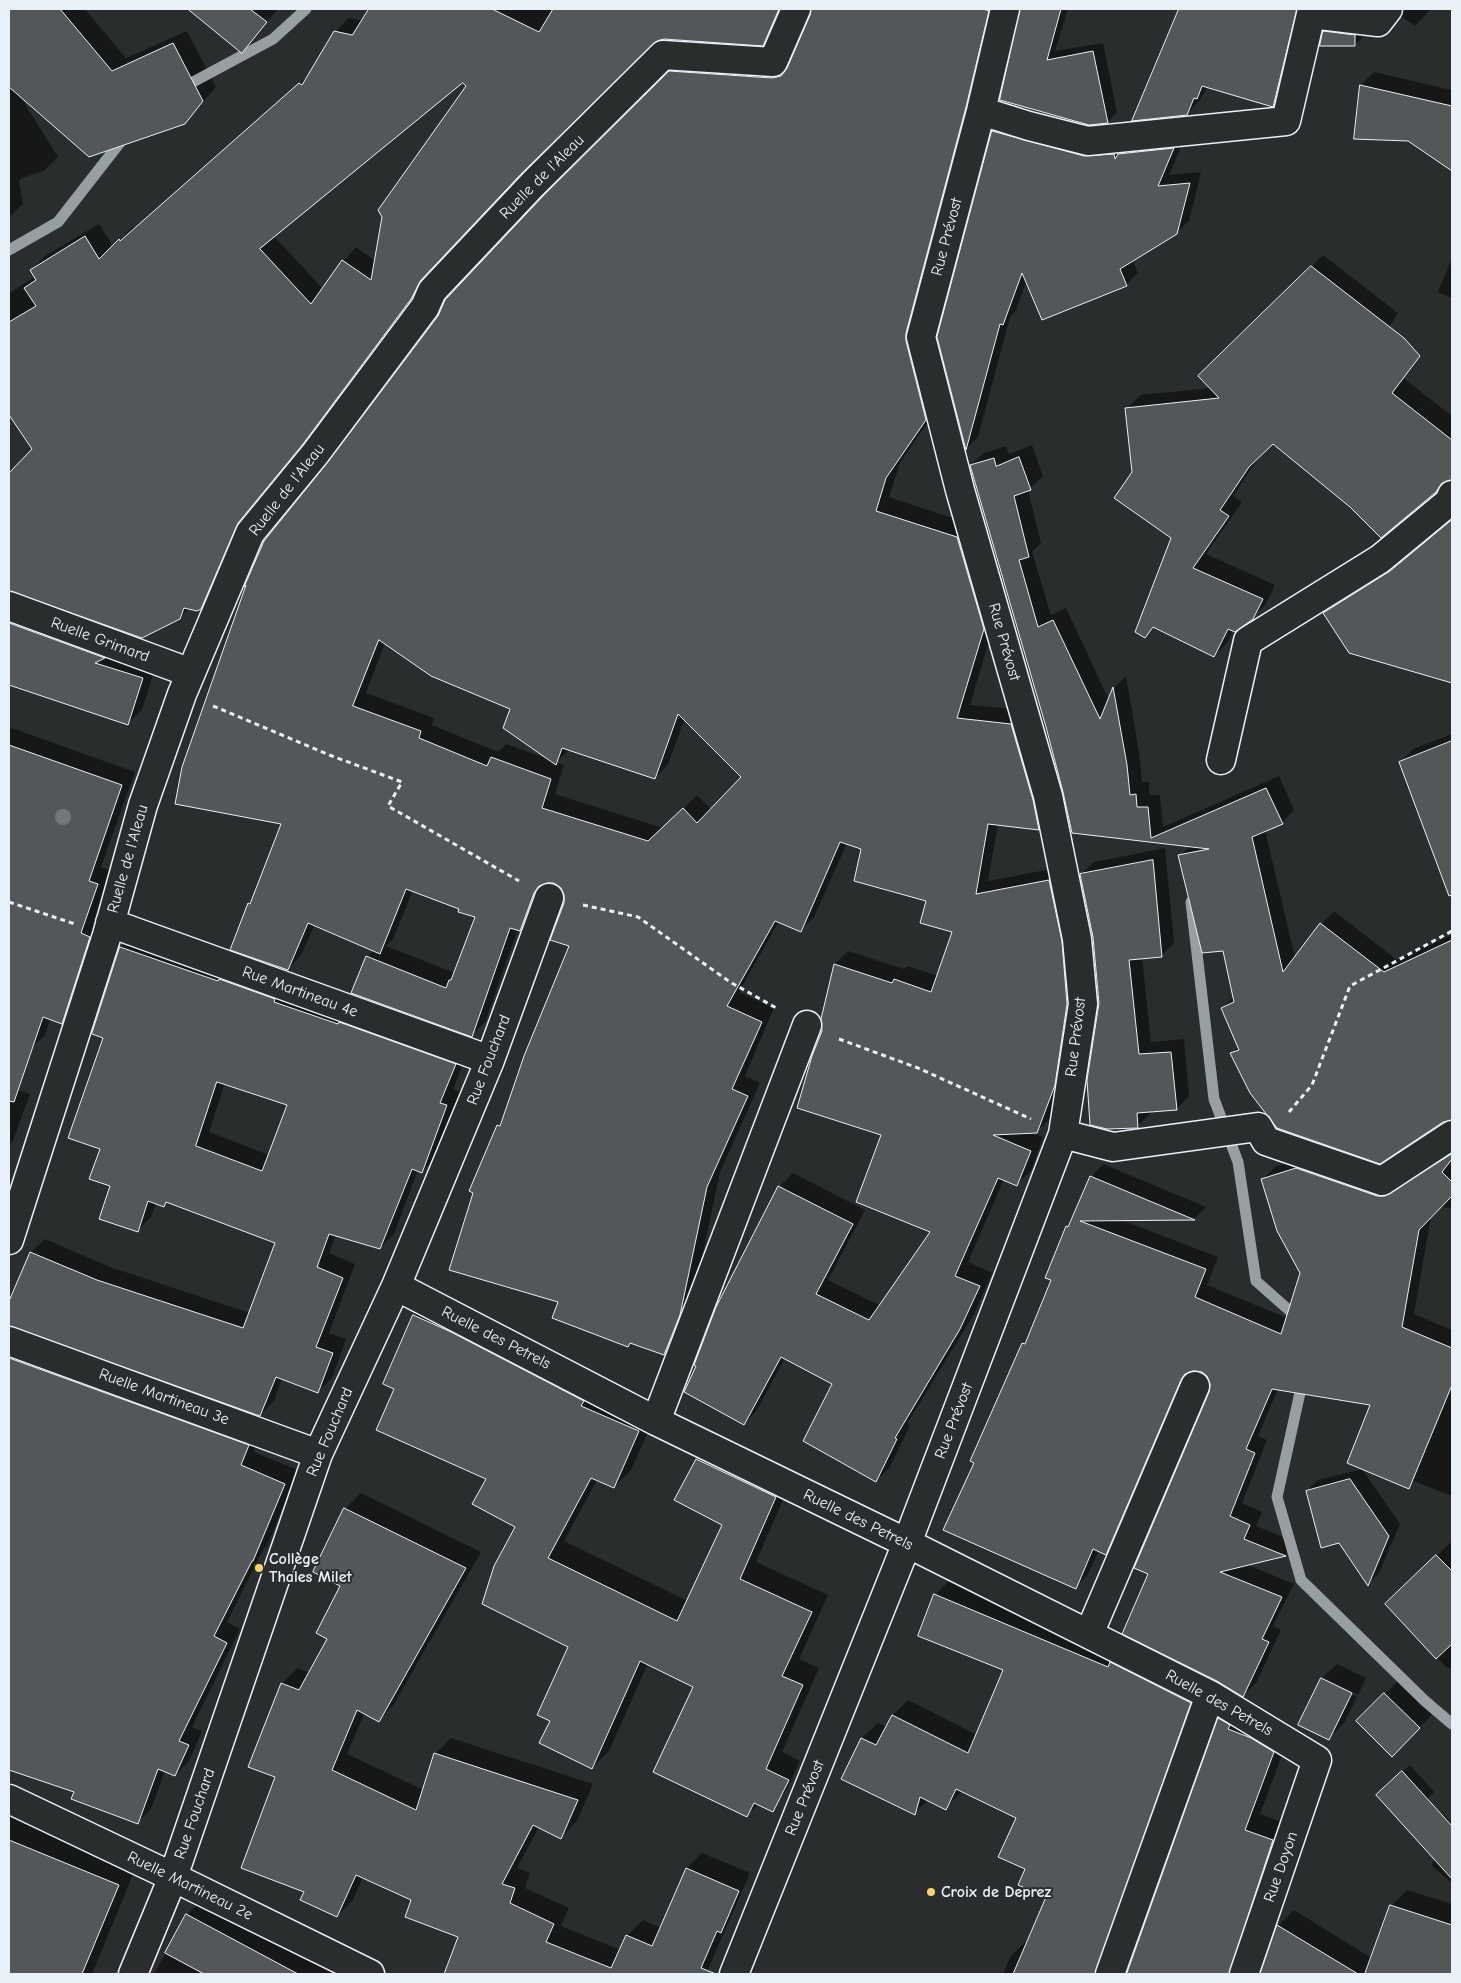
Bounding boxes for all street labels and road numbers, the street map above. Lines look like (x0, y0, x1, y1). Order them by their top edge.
street label: Ruelle de l'Aleau (496, 131, 588, 223)
street label: Rue Prévost (927, 196, 967, 278)
street label: Ruelle de l'Aleau (245, 440, 329, 540)
street label: Rue Prévost (984, 601, 1024, 683)
street label: Ruelle Grimard (48, 613, 152, 667)
street label: Ruelle de l'Aleau (103, 803, 153, 915)
street label: Rue Martineau 4e (240, 962, 360, 1022)
street label: Rue Prévost (1062, 996, 1090, 1078)
street label: Rue Fouchard (463, 1012, 515, 1108)
street label: Ruelle des Petrels (438, 1302, 554, 1374)
street label: Ruelle Martineau 3e (96, 1365, 232, 1429)
street label: Rue Prévost (931, 1380, 977, 1462)
street label: Rue Fouchard (303, 1385, 357, 1479)
street label: Ruelle des Petrels (800, 1485, 916, 1555)
street label: Ruelle des Petrels (1162, 1666, 1276, 1740)
street label: Rue Prévost (781, 1757, 829, 1839)
street label: Rue Fouchard (170, 1766, 220, 1862)
street label: Rue Doyon (1260, 1829, 1302, 1905)
street label: Ruelle Martineau 2e (124, 1847, 256, 1925)

